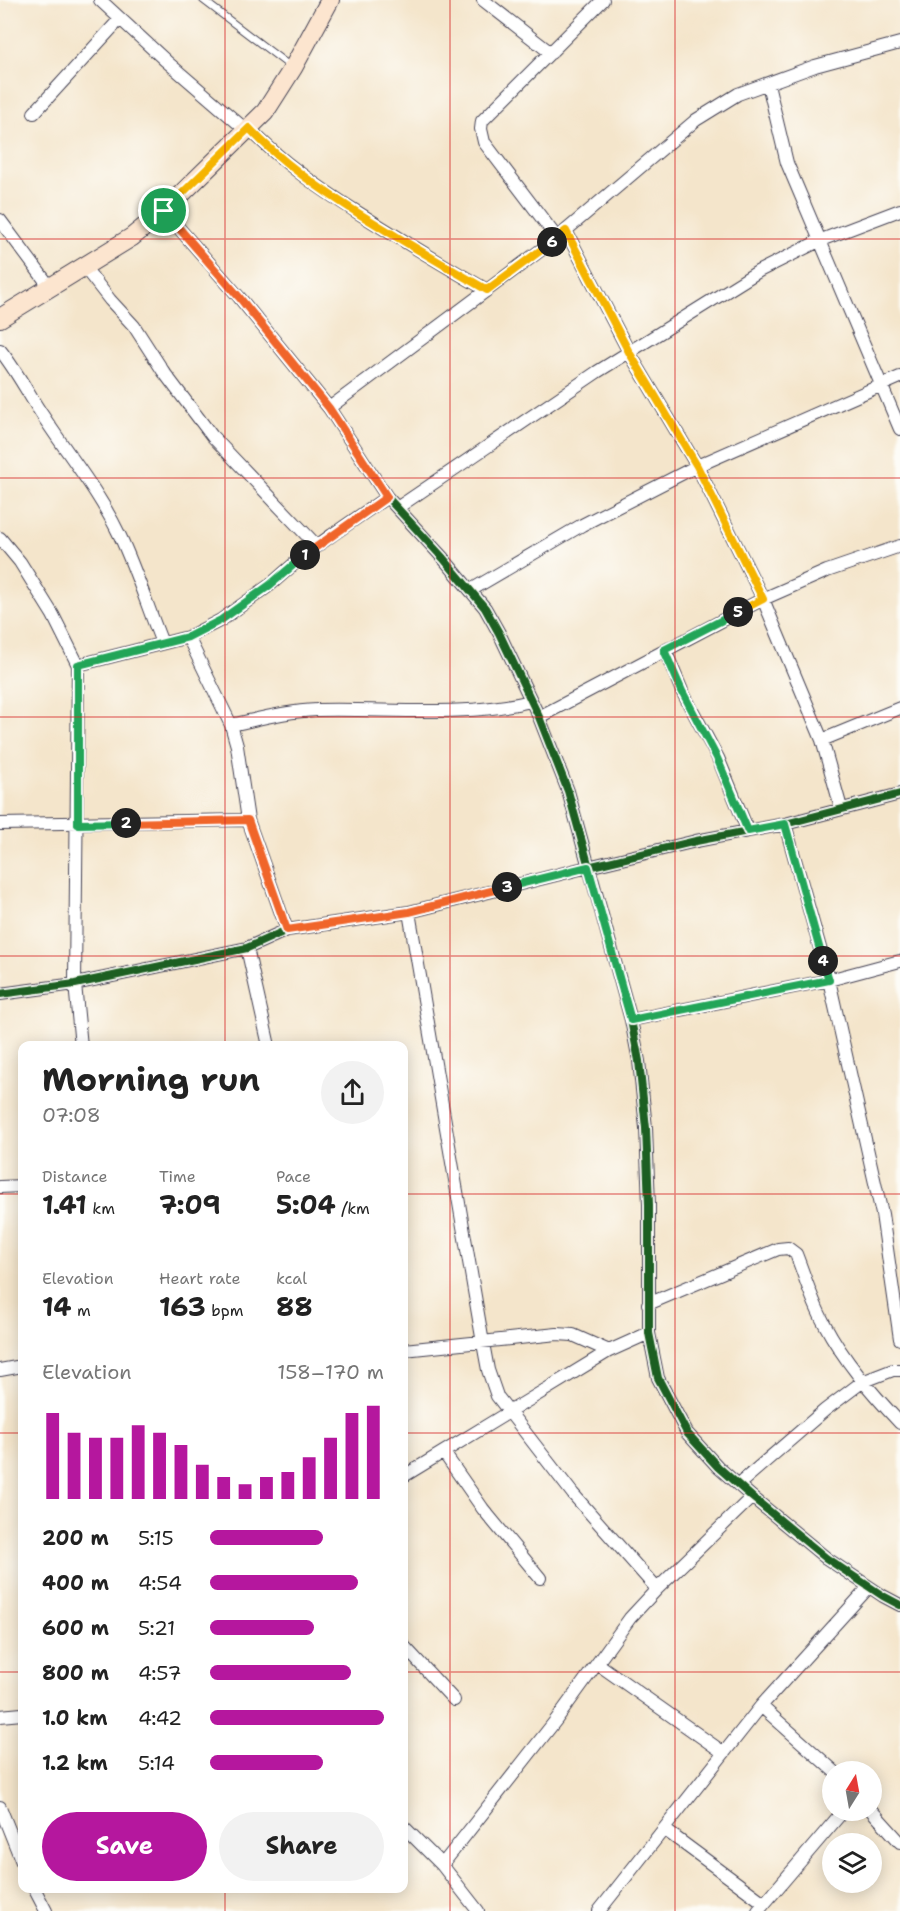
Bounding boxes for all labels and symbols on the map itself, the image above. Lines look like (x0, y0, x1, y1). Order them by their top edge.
pin (138, 185, 189, 236)
pin: 6 (537, 227, 567, 257)
pin: 1 (290, 540, 320, 570)
pin: 5 (723, 597, 753, 627)
pin: 2 (111, 808, 141, 838)
pin: 3 (492, 872, 522, 902)
pin: 4 (808, 946, 838, 976)
north arrow (822, 1761, 882, 1821)

